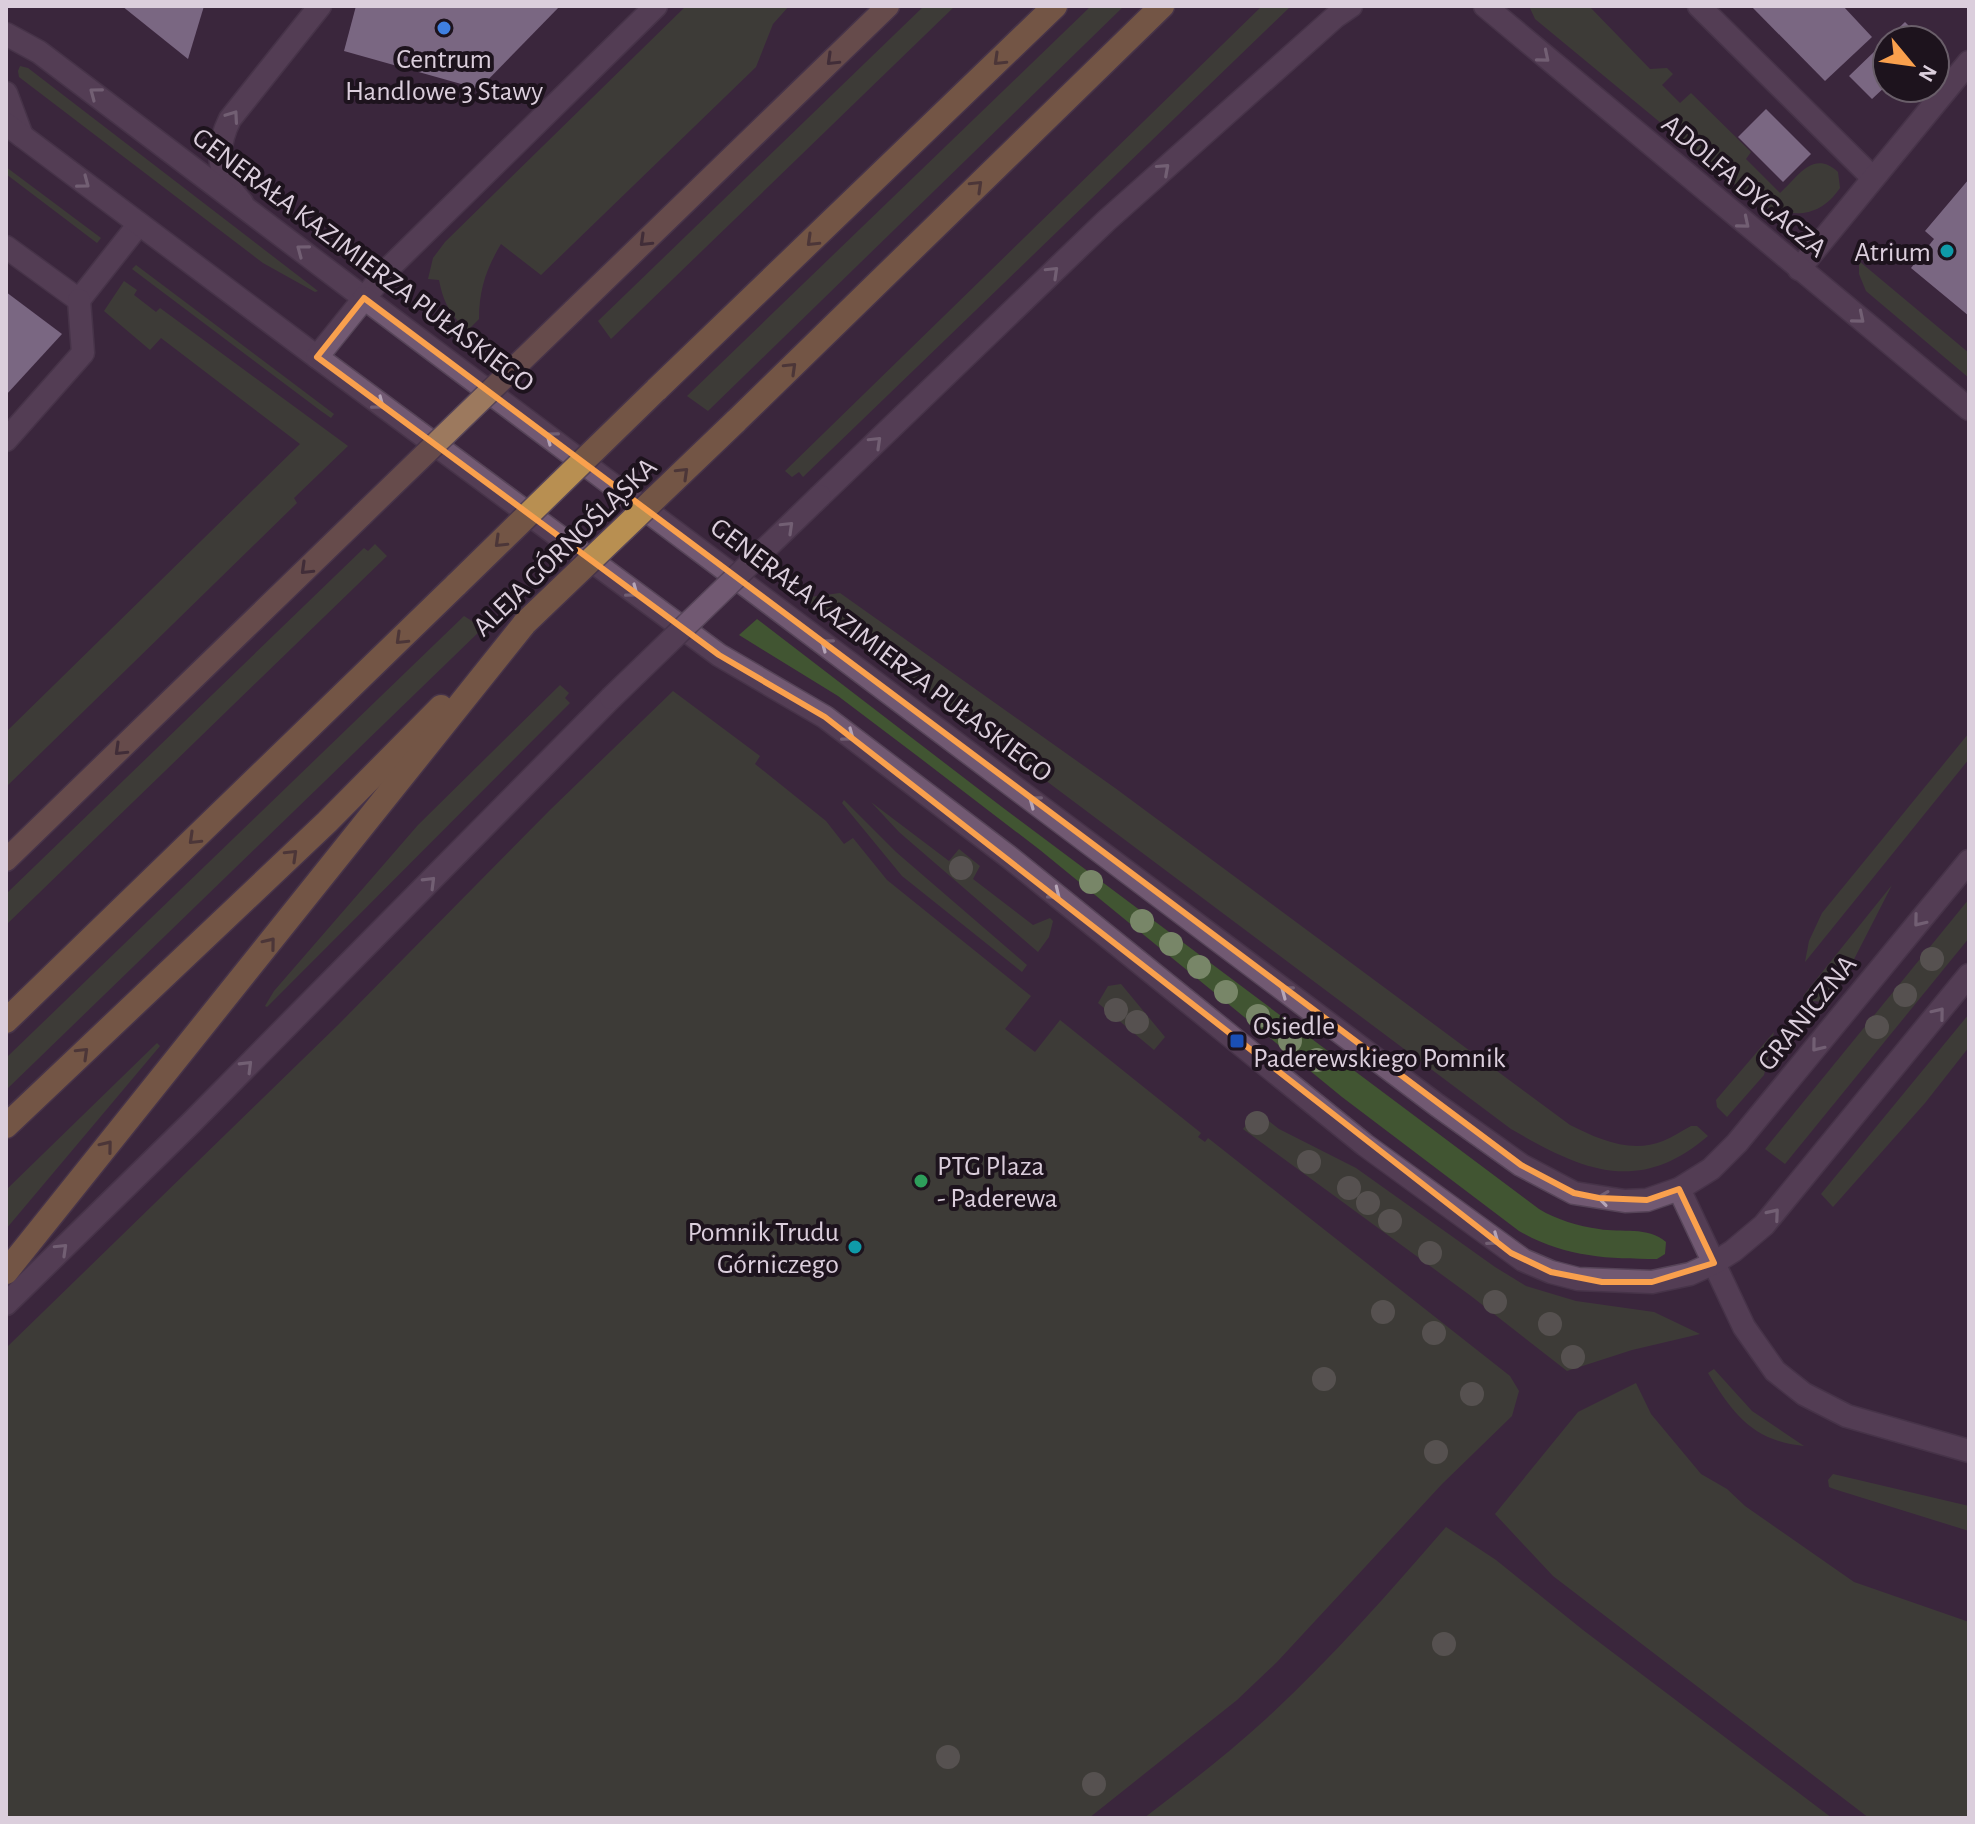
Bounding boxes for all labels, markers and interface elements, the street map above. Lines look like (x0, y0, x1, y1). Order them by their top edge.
marker: Centrum Handlowe 3 Stawy (435, 19, 453, 37)
north arrow (1871, 24, 1951, 104)
place label: Centrum Handlowe 3 Stawy (345, 46, 543, 106)
one-way arrow (1535, 47, 1549, 62)
one-way arrow (827, 51, 841, 66)
one-way arrow (994, 51, 1008, 66)
text: N (1914, 61, 1941, 85)
one-way arrow (89, 89, 103, 103)
street label: ADOLFA DYGACZA (1656, 110, 1831, 263)
one-way arrow (224, 111, 239, 125)
street label: GENERAŁA KAZIMIERZA PUŁASKIEGO (187, 123, 539, 398)
one-way arrow (1154, 165, 1169, 179)
one-way arrow (76, 173, 90, 188)
one-way arrow (968, 181, 982, 195)
one-way arrow (1735, 213, 1749, 228)
one-way arrow (807, 231, 821, 246)
one-way arrow (640, 232, 654, 246)
place label: Atrium (1854, 239, 1931, 267)
marker: Atrium (1938, 242, 1956, 260)
one-way arrow (296, 246, 311, 260)
one-way arrow (1044, 266, 1058, 281)
one-way arrow (1850, 308, 1864, 323)
one-way arrow (782, 363, 796, 377)
one-way arrow (370, 394, 385, 408)
one-way arrow (545, 433, 560, 447)
one-way arrow (867, 436, 881, 451)
street label: ALEJA GÓRNOŚLĄSKA (466, 451, 663, 642)
one-way arrow (673, 468, 688, 482)
street label: GENERAŁA KAZIMIERZA PUŁASKIEGO (705, 513, 1057, 788)
one-way arrow (779, 522, 793, 536)
one-way arrow (495, 533, 509, 548)
one-way arrow (301, 560, 315, 575)
one-way arrow (624, 582, 639, 597)
one-way arrow (396, 629, 410, 644)
one-way arrow (820, 640, 835, 654)
one-way arrow (840, 726, 855, 740)
one-way arrow (114, 741, 129, 755)
one-way arrow (1028, 796, 1043, 810)
one-way arrow (189, 830, 203, 844)
one-way arrow (282, 850, 297, 864)
one-way arrow (421, 877, 435, 891)
one-way arrow (1046, 884, 1060, 899)
one-way arrow (1914, 912, 1929, 926)
one-way arrow (260, 937, 274, 952)
street label: GRANICZNA (1753, 950, 1862, 1076)
one-way arrow (1280, 986, 1295, 1000)
one-way arrow (1929, 1007, 1943, 1022)
place label: Osiedle Paderewskiego Pomnik (1253, 1013, 1506, 1073)
marker: Osiedle Paderewskiego Pomnik (1228, 1032, 1246, 1050)
one-way arrow (1813, 1037, 1827, 1052)
one-way arrow (74, 1048, 88, 1063)
one-way arrow (238, 1061, 252, 1075)
one-way arrow (97, 1141, 112, 1155)
place label: PTG Plaza - Paderewa (937, 1153, 1058, 1213)
marker: PTG Plaza - Paderewa (912, 1172, 930, 1190)
one-way arrow (1596, 1190, 1610, 1207)
one-way arrow (1764, 1209, 1779, 1223)
place label: Pomnik Trudu Górniczego (687, 1219, 839, 1279)
one-way arrow (1485, 1231, 1499, 1245)
marker: Pomnik Trudu Górniczego (846, 1238, 864, 1256)
one-way arrow (53, 1244, 67, 1258)

